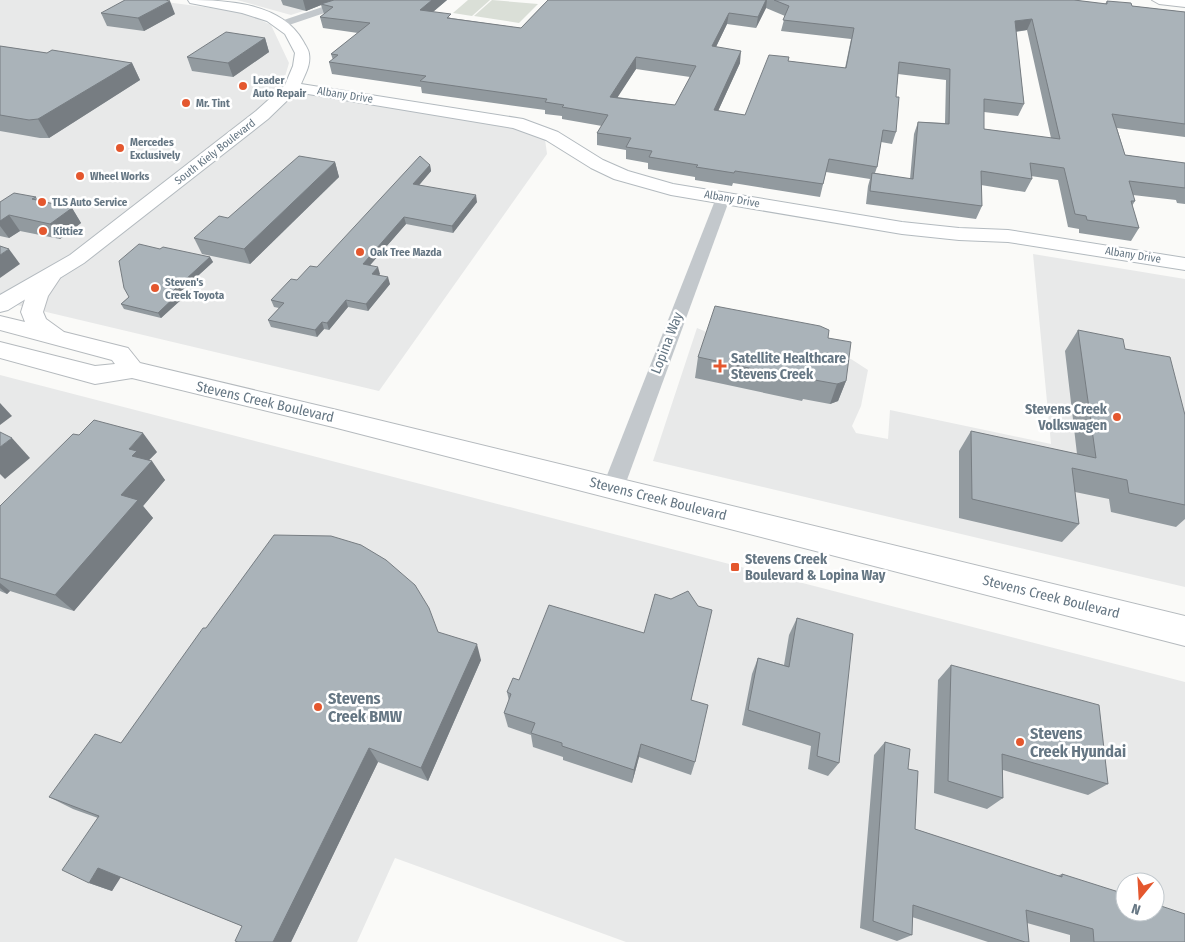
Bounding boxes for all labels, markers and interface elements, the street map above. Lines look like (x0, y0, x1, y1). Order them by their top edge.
place label: Leader Auto Repair (252, 74, 307, 100)
marker: Leader Auto Repair (237, 80, 249, 92)
street label: Albany Drive (316, 84, 374, 106)
marker: Mr. Tint (180, 97, 192, 109)
place label: Mr. Tint (196, 97, 230, 110)
street label: South Kiely Boulevard (172, 117, 258, 187)
place label: Mercedes Exclusively (130, 136, 181, 162)
marker: Mercedes Exclusively (114, 142, 126, 154)
marker: Wheel Works (74, 170, 86, 182)
place label: Wheel Works (90, 170, 150, 183)
street label: Albany Drive (703, 188, 761, 210)
marker: TLS Auto Service (36, 196, 48, 208)
place label: TLS Auto Service (52, 196, 128, 209)
marker: Kittiez (37, 225, 49, 237)
place label: Kittiez (53, 225, 83, 238)
street label: Albany Drive (1104, 244, 1162, 266)
marker: Oak Tree Mazda (354, 246, 366, 258)
place label: Oak Tree Mazda (370, 246, 442, 259)
place label: Steven's Creek Toyota (165, 276, 225, 302)
marker: Steven's Creek Toyota (149, 282, 161, 294)
street label: Lopina Way (647, 309, 687, 376)
place label: Satellite Healthcare Stevens Creek (731, 350, 846, 383)
marker: Satellite Healthcare Stevens Creek (713, 359, 727, 373)
street label: Stevens Creek Boulevard (195, 378, 335, 426)
place label: Stevens Creek Volkswagen (1025, 401, 1108, 434)
marker: Stevens Creek Volkswagen (1111, 411, 1123, 423)
street label: Stevens Creek Boulevard (588, 474, 728, 524)
place label: Stevens Creek Boulevard & Lopina Way (745, 551, 886, 584)
marker: Stevens Creek Boulevard & Lopina Way (729, 561, 741, 573)
street label: Stevens Creek Boulevard (981, 572, 1121, 622)
place label: Stevens Creek BMW (328, 689, 403, 726)
marker: Stevens Creek BMW (312, 701, 324, 713)
place label: Stevens Creek Hyundai (1030, 724, 1126, 761)
marker: Stevens Creek Hyundai (1014, 736, 1026, 748)
north arrow (1115, 872, 1165, 922)
text: N (1130, 900, 1143, 918)

